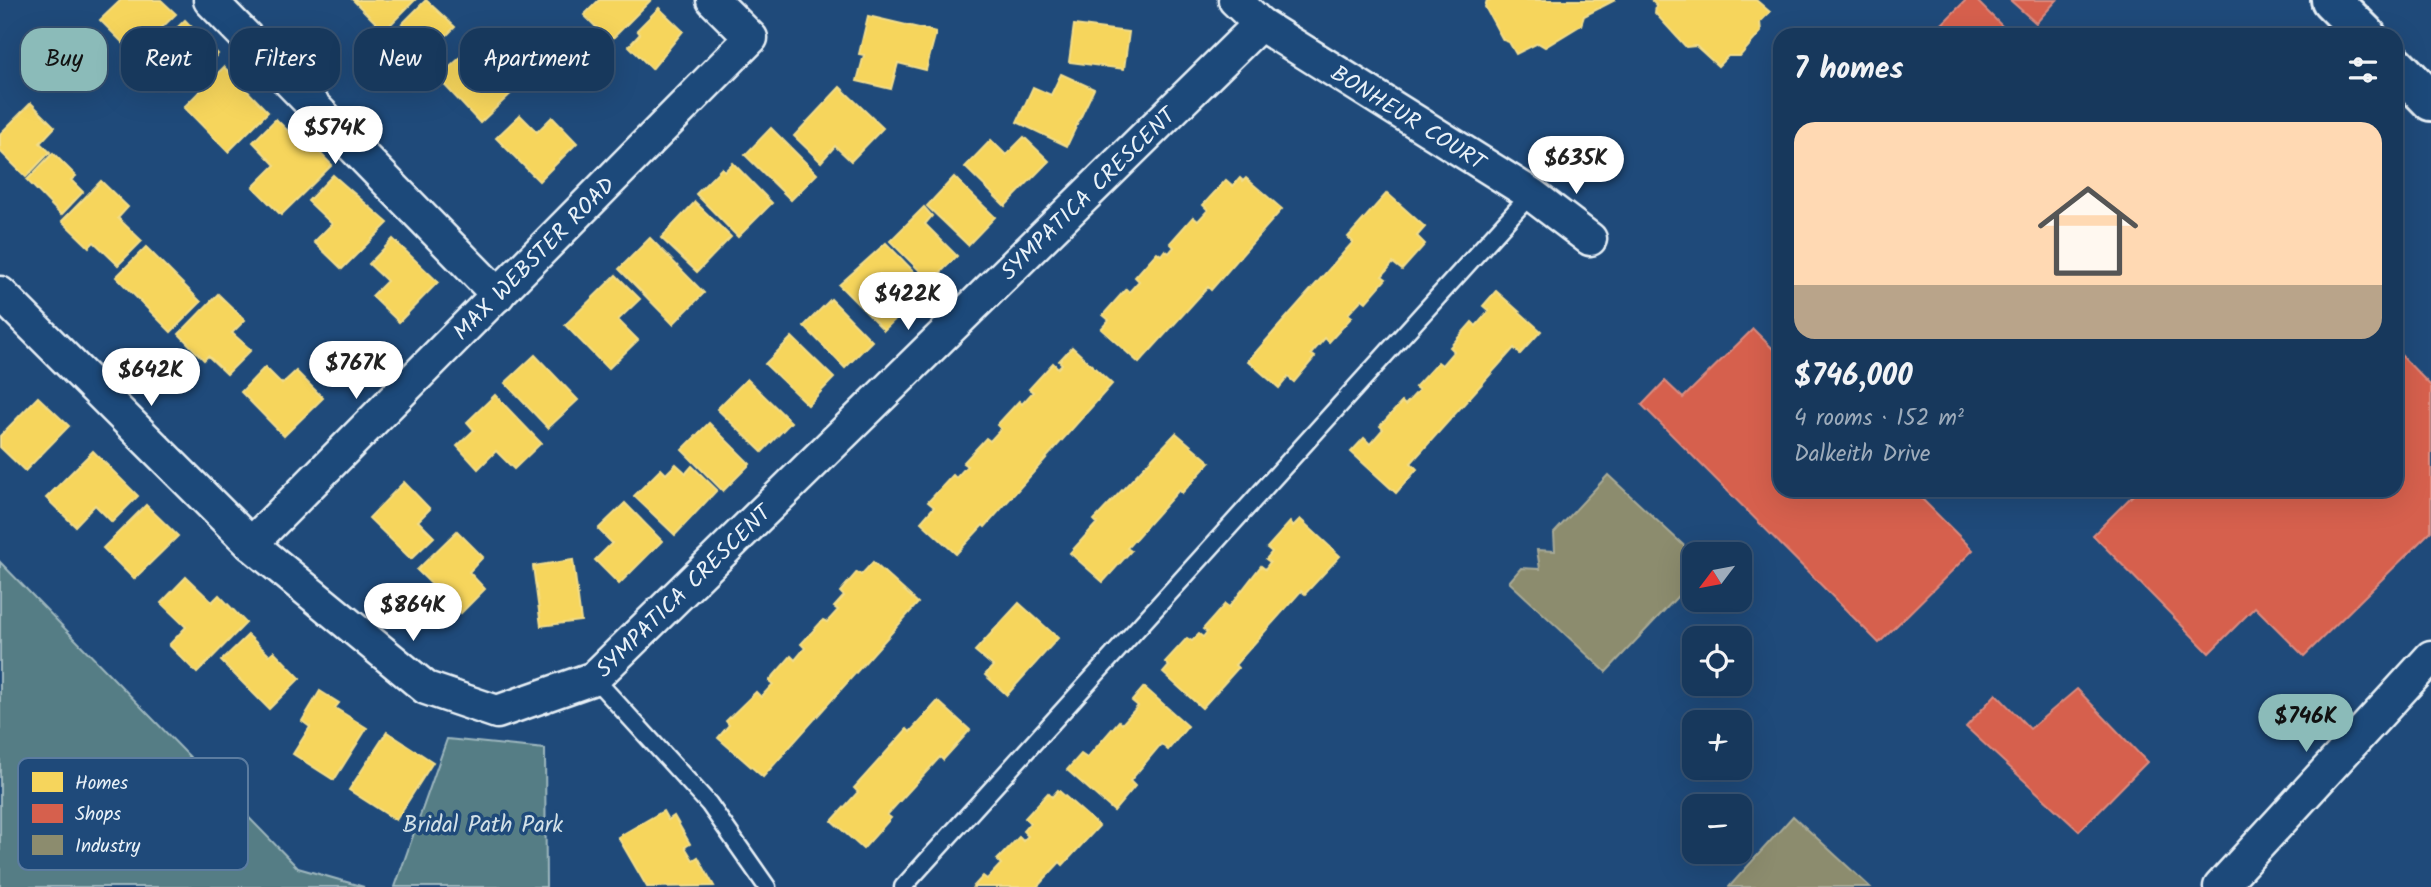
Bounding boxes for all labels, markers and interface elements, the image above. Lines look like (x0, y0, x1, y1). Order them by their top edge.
chip: Buy (21, 28, 107, 91)
chip: Rent (121, 28, 216, 91)
chip: Filters (230, 28, 340, 91)
chip: New (354, 28, 446, 91)
chip: Apartment (460, 28, 614, 91)
text: 7 homes (1794, 46, 1904, 94)
icon: filters (2344, 51, 2382, 89)
street label: BONHEUR COURT (1323, 57, 1493, 182)
street label: SYMPATICA CRESCENT (993, 99, 1186, 290)
pin: $574K (286, 106, 384, 166)
text: $574K (304, 111, 366, 147)
pin: $635K (1527, 136, 1625, 196)
text: $635K (1544, 141, 1608, 177)
icon: home (2025, 168, 2151, 294)
street label: MAX WEBSTER ROAD (445, 169, 625, 350)
pin: $422K (859, 272, 957, 332)
text: $422K (875, 277, 941, 313)
pin: $767K (307, 342, 405, 401)
text: $767K (325, 346, 387, 382)
pin: $642K (102, 348, 200, 408)
text: $642K (118, 353, 184, 389)
text: $746,000 (1794, 353, 1913, 401)
text: 4 rooms · 152 m² (1794, 401, 1964, 437)
text: Dalkeith Drive (1794, 437, 1930, 473)
street label: SYMPATICA CRESCENT (588, 496, 782, 687)
north arrow (1682, 542, 1752, 612)
map controls (1682, 542, 1752, 864)
pin: $864K (364, 584, 462, 643)
text: $864K (380, 588, 446, 624)
button: locate (1682, 626, 1752, 696)
pin: $746K (2257, 694, 2355, 754)
text: $746K (2274, 699, 2338, 735)
button: + (1682, 710, 1752, 780)
legend (18, 758, 248, 870)
text: Homes (75, 769, 128, 799)
button: − (1682, 794, 1752, 864)
text: Shops (75, 800, 121, 830)
park label: Bridal Path Park (403, 808, 563, 844)
text: Industry (75, 832, 141, 862)

